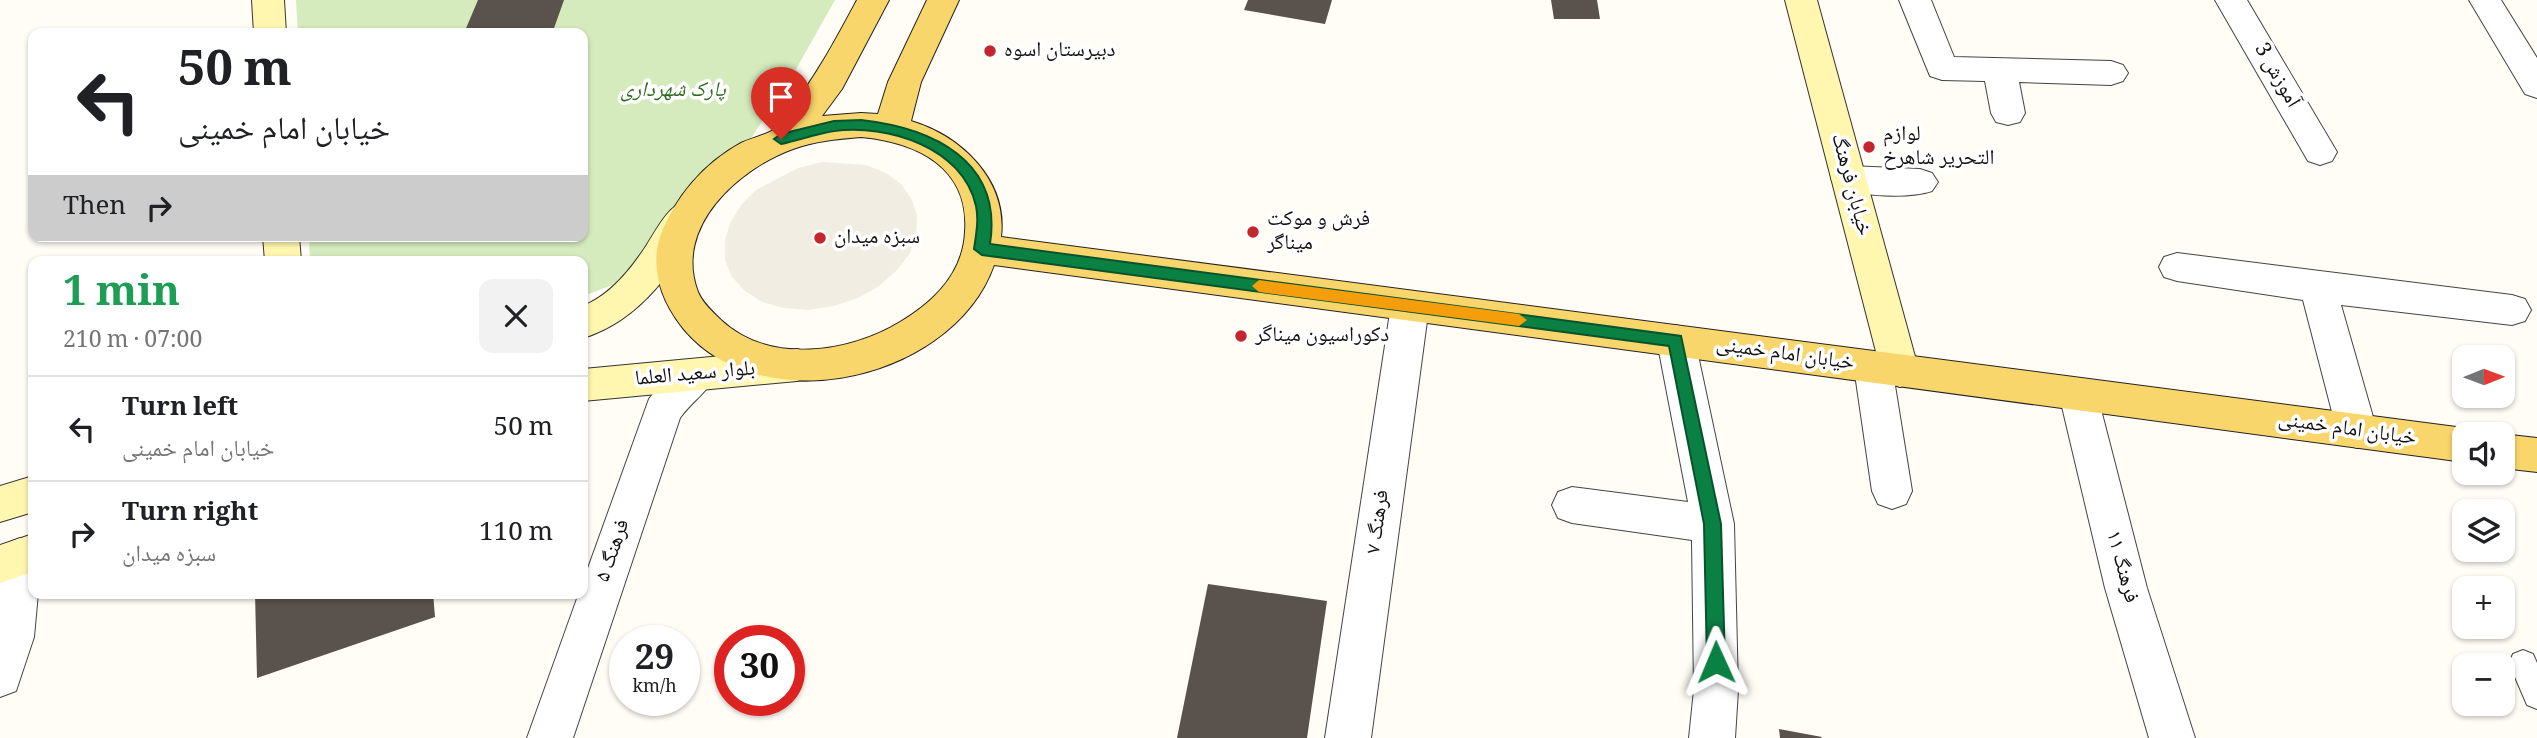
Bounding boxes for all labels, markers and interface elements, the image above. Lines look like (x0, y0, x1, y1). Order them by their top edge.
text: 50 m (178, 33, 292, 116)
place label: دبیرستان اسوه (1004, 34, 1115, 69)
street label: آموزش 3 (2243, 37, 2309, 116)
marker: دبیرستان اسوه (982, 43, 998, 59)
icon: left (63, 56, 154, 147)
pin (751, 67, 811, 139)
park label: پارک شهرداری (620, 74, 727, 109)
icon: arrive (762, 78, 800, 116)
text: خیابان امام خمینی (178, 105, 390, 159)
place label: لوازم التحریر شاهرخ (1883, 118, 1994, 177)
street label: خیابان فرهنگ (1820, 130, 1880, 240)
marker: لوازم التحریر شاهرخ (1861, 139, 1877, 155)
text: Then (63, 186, 126, 230)
icon: right (140, 189, 178, 227)
place label: فرش و موکت میناگر (1266, 203, 1370, 262)
place label: سبزه میدان (834, 221, 920, 256)
marker: فرش و موکت میناگر (1245, 224, 1261, 240)
marker: سبزه میدان (812, 230, 828, 246)
text: 1 min (63, 260, 180, 332)
button: close (479, 279, 553, 353)
place label: دکوراسیون میناگر (1254, 319, 1389, 354)
text: 210 m · 07:00 (63, 322, 202, 362)
marker: دکوراسیون میناگر (1233, 328, 1249, 344)
street label: خیابان امام خمینی (1714, 328, 1856, 382)
north arrow (2452, 345, 2515, 408)
map controls (2452, 345, 2515, 716)
street label: بلوار سعید العلما (633, 352, 757, 398)
text: Turn left (122, 387, 238, 431)
street label: خیابان امام خمینی (2276, 403, 2418, 457)
text: 50 m (494, 407, 553, 451)
icon: left (63, 410, 101, 448)
button: sound (2452, 422, 2515, 485)
text: خیابان امام خمینی (122, 431, 274, 471)
street label: فرهنگ ۷ (1357, 488, 1401, 556)
text: Turn right (122, 492, 258, 536)
button: layers (2452, 499, 2515, 562)
text: 110 m (479, 512, 553, 556)
icon: right (63, 515, 101, 553)
street label: فرهنگ ۵ (587, 515, 641, 587)
street label: فرهنگ ۱۱ (2095, 527, 2147, 607)
text: سبزه میدان (122, 536, 216, 576)
button: + (2452, 576, 2515, 639)
speed limit sign: 30 (714, 625, 805, 716)
position arrow (1679, 625, 1753, 699)
text: 29 (635, 632, 674, 691)
button: − (2452, 653, 2515, 716)
text: km/h (632, 673, 677, 703)

